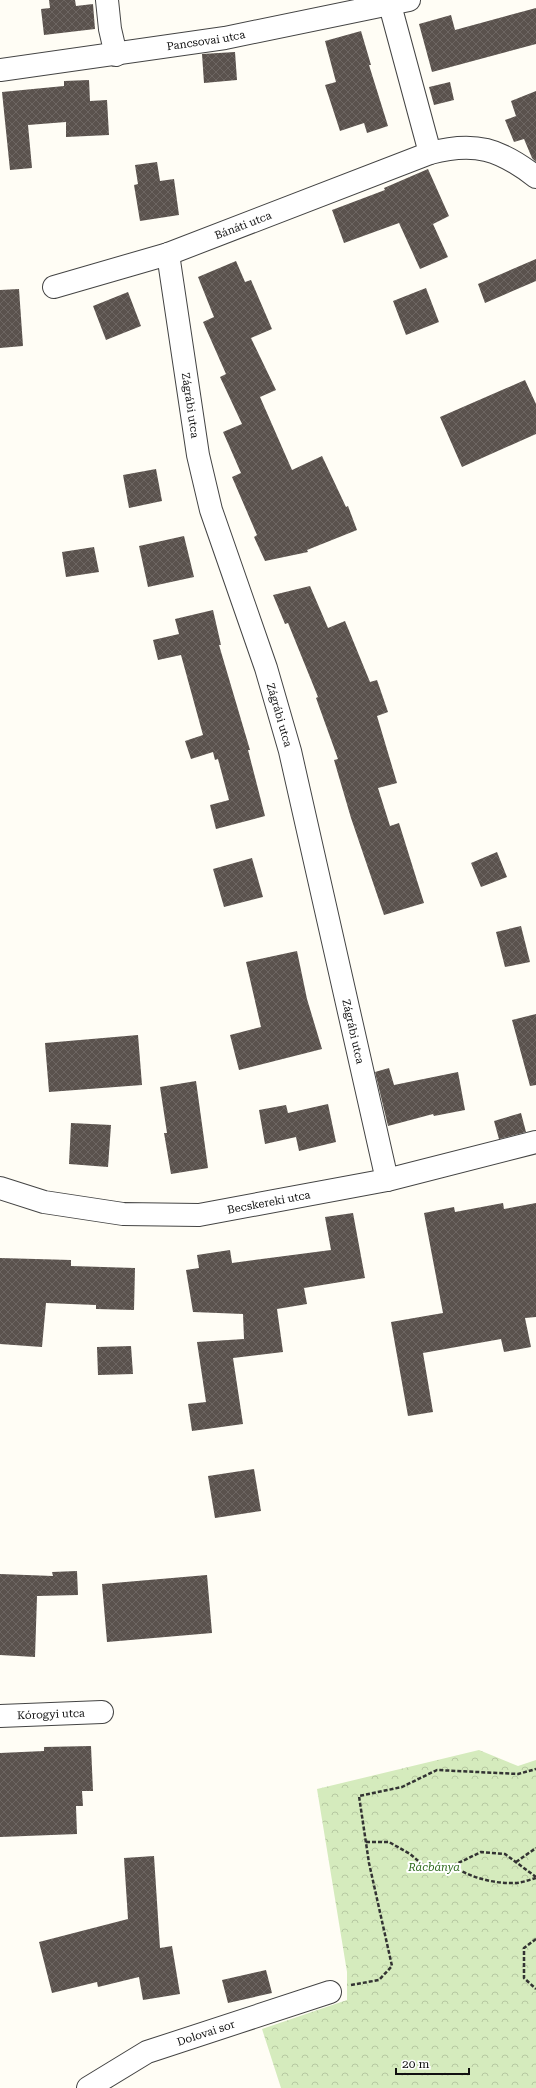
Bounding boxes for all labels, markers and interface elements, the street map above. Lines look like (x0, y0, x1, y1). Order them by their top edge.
street label: Pancsovai utca (166, 28, 246, 53)
street label: Bánáti utca (213, 208, 273, 242)
street label: Zágrábi utca (179, 372, 202, 439)
street label: Zágrábi utca (264, 682, 295, 749)
street label: Zágrábi utca (340, 998, 367, 1065)
street label: Becskereki utca (226, 1188, 311, 1216)
street label: Kórogyi utca (17, 1706, 85, 1722)
park label: Rácbánya (407, 1861, 460, 1874)
street label: Dolovai sor (175, 2017, 237, 2048)
scale bar (396, 2050, 469, 2076)
text: 20 m (402, 2057, 429, 2071)

